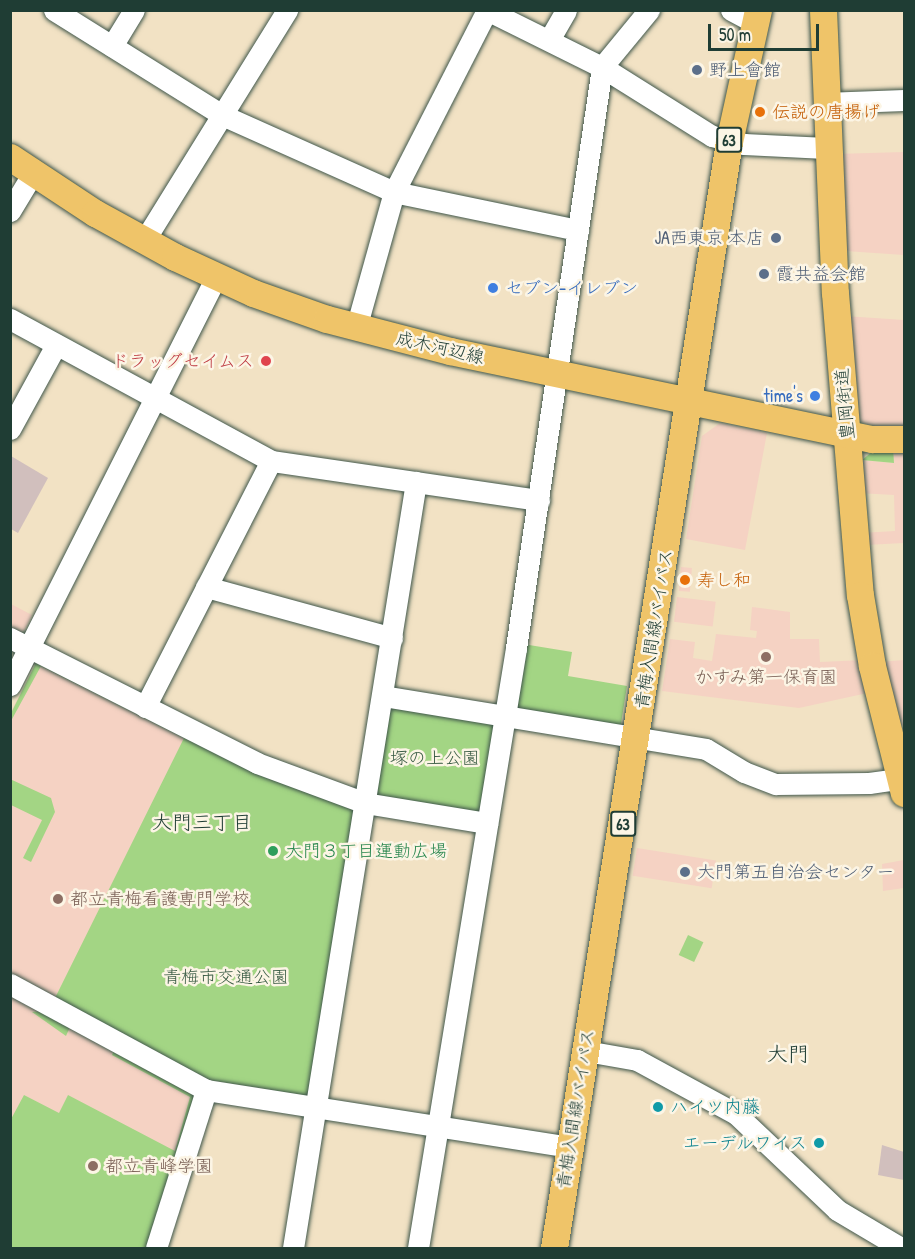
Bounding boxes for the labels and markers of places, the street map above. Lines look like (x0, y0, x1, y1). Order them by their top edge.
place label: 野上會館 (709, 59, 781, 81)
marker: 野上會館 (690, 63, 704, 77)
place label: 伝説の唐揚げ (772, 101, 880, 123)
marker: 伝説の唐揚げ (753, 105, 767, 119)
place label: JA西東京 本店 (654, 227, 764, 249)
marker: JA西東京 本店 (769, 231, 783, 245)
place label: 霞共益会館 (776, 263, 866, 285)
marker: 霞共益会館 (757, 267, 771, 281)
place label: セブン-イレブン (505, 277, 638, 299)
marker: セブン-イレブン (486, 281, 500, 295)
place label: ドラッグセイムス (110, 350, 254, 372)
marker: ドラッグセイムス (259, 354, 273, 368)
place label: time's (763, 385, 803, 407)
marker: time's (808, 389, 822, 403)
place label: 寿し和 (697, 569, 751, 591)
marker: 寿し和 (678, 573, 692, 587)
marker: かすみ第一保育園 (759, 650, 773, 664)
place label: かすみ第一保育園 (694, 666, 838, 688)
place label: 大門３丁目運動広場 (285, 840, 447, 862)
marker: 大門３丁目運動広場 (266, 844, 280, 858)
place label: 大門第五自治会センター (697, 861, 895, 883)
marker: 大門第五自治会センター (678, 865, 692, 879)
place label: 都立青梅看護専門学校 (70, 888, 250, 910)
marker: 都立青梅看護専門学校 (51, 892, 65, 906)
place label: ハイツ内藤 (670, 1096, 760, 1118)
marker: ハイツ内藤 (651, 1100, 665, 1114)
place label: エーデルワイス (681, 1132, 807, 1154)
marker: エーデルワイス (812, 1136, 826, 1150)
place label: 都立青峰学園 (105, 1155, 213, 1177)
marker: 都立青峰学園 (86, 1159, 100, 1173)

